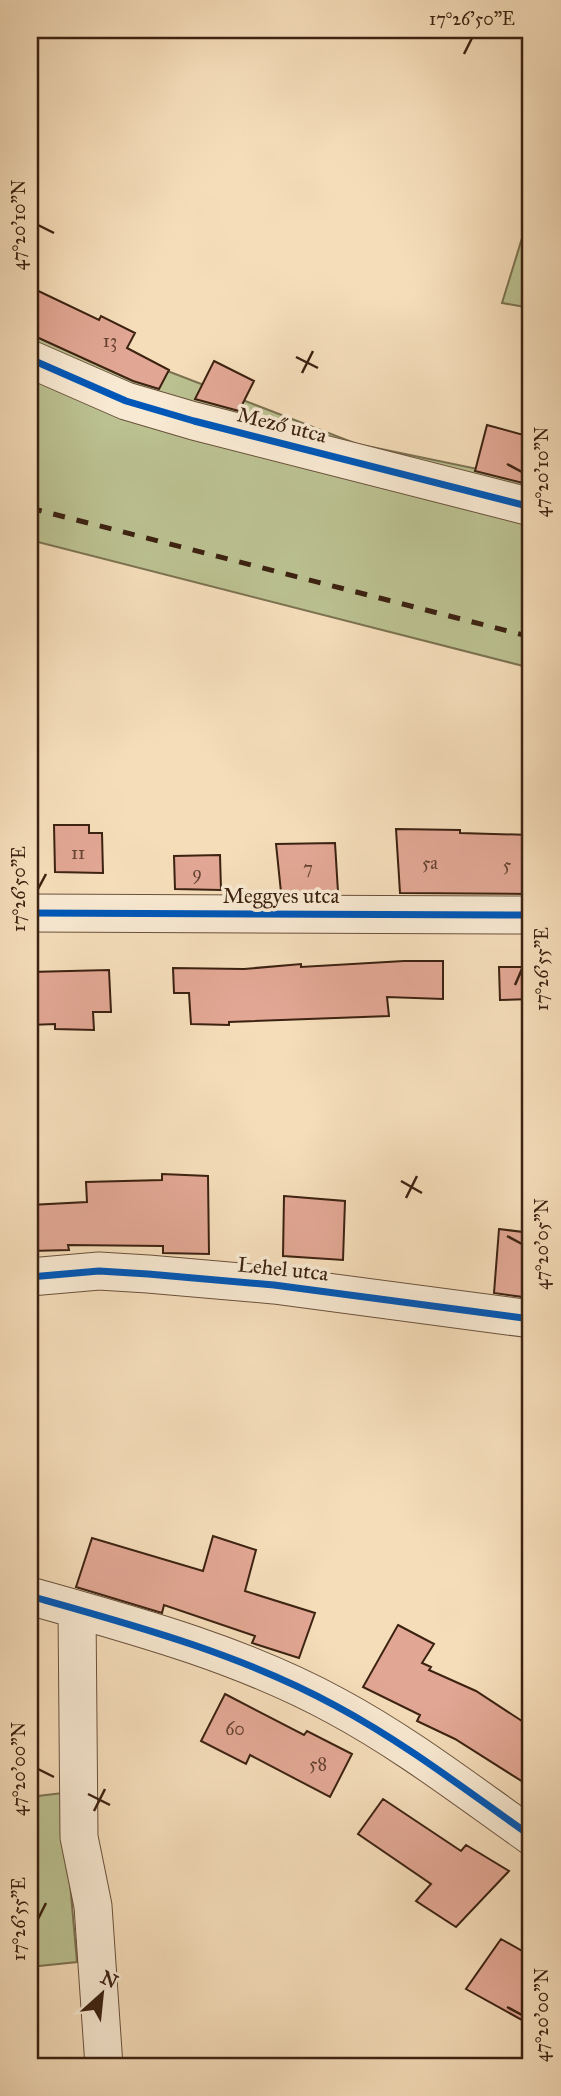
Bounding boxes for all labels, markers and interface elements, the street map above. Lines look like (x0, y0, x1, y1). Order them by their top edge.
text: 17°26'50"E (429, 8, 515, 30)
text: 47°20'10"N (8, 180, 30, 270)
house number: 13 (103, 330, 117, 352)
street label: Mező utca (234, 401, 330, 449)
text: 47°20'10"N (531, 427, 553, 517)
house number: 11 (71, 842, 85, 864)
text: 17°26'50"E (8, 846, 30, 932)
house number: 5a (422, 852, 438, 874)
house number: 5 (503, 854, 512, 876)
house number: 7 (303, 857, 313, 879)
house number: 9 (192, 862, 202, 884)
street label: Meggyes utca (223, 883, 339, 909)
text: 17°26'55"E (531, 927, 553, 1011)
text: 47°20'05"N (531, 1198, 553, 1290)
street label: Lehel utca (236, 1251, 330, 1287)
house number: 60 (225, 1718, 245, 1740)
text: 47°20'00"N (8, 1722, 30, 1816)
house number: 58 (309, 1753, 327, 1775)
text: 17°26'55"E (8, 1877, 30, 1961)
north arrow (66, 1960, 136, 2030)
text: N (97, 1965, 122, 1993)
text: 47°20'00"N (531, 1968, 553, 2062)

